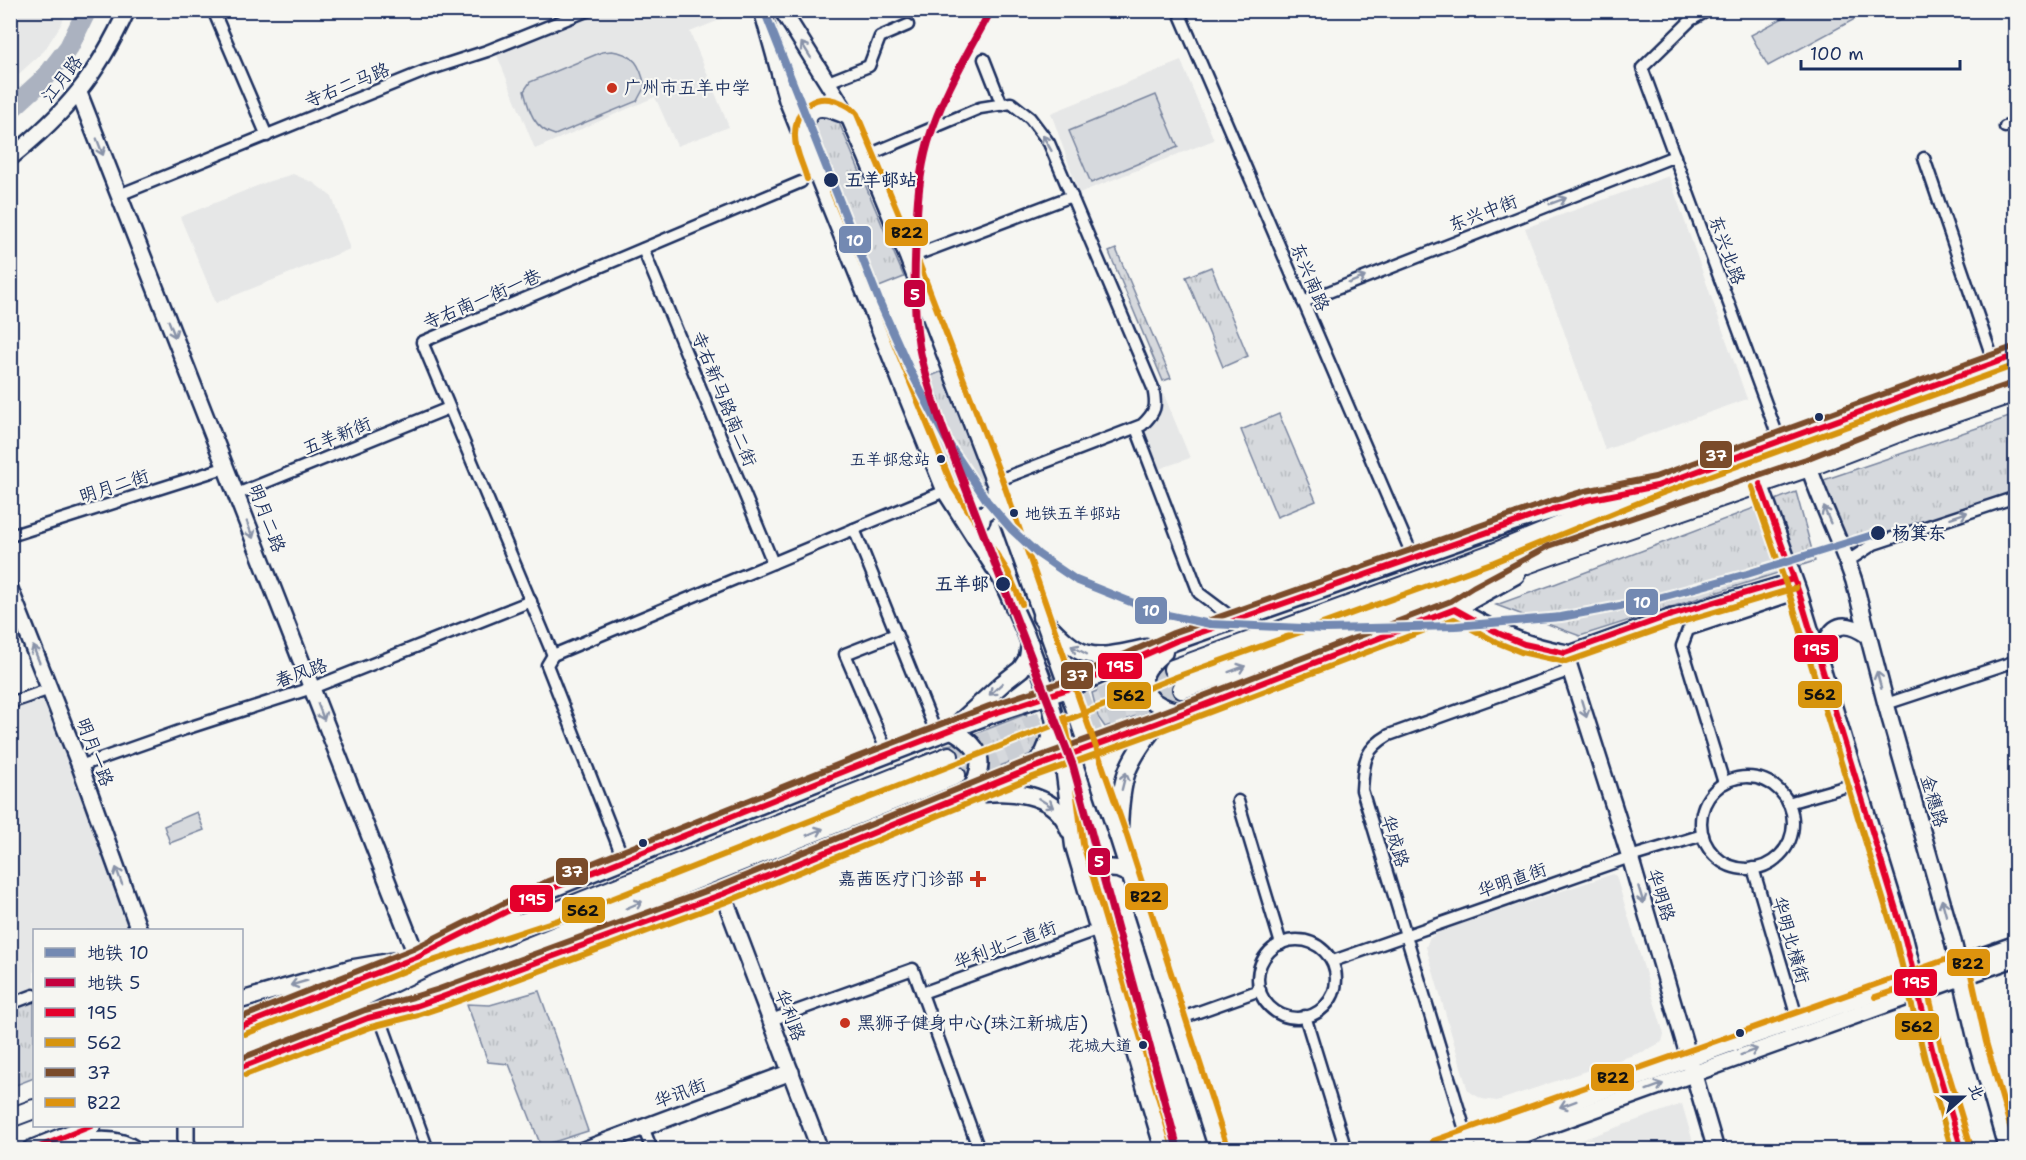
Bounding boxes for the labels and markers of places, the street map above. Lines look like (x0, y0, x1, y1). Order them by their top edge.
place label: 广州市五羊中学 (624, 76, 750, 100)
marker: 广州市五羊中学 (605, 81, 619, 95)
place label: 五羊邨站 (845, 168, 917, 192)
marker: 五羊邨站 (822, 171, 840, 189)
unlabelled marker (1813, 411, 1825, 423)
place label: 五羊邨总站 (850, 449, 930, 470)
marker: 五羊邨总站 (935, 453, 947, 465)
place label: 地铁五羊邨站 (1025, 503, 1121, 524)
marker: 地铁五羊邨站 (1008, 507, 1020, 519)
place label: 杨箕东 (1892, 521, 1946, 545)
marker: 杨箕东 (1869, 524, 1887, 542)
place label: 五羊邨 (935, 572, 989, 596)
marker: 五羊邨 (994, 575, 1012, 593)
unlabelled marker (637, 837, 649, 849)
place label: 嘉茜医疗门诊部 (838, 867, 964, 891)
marker: 嘉茜医疗门诊部 (969, 870, 987, 888)
place label: 黑狮子健身中心(珠江新城店) (857, 1011, 1088, 1035)
marker: 黑狮子健身中心(珠江新城店) (838, 1016, 852, 1030)
unlabelled marker (1734, 1027, 1746, 1039)
place label: 花城大道 (1068, 1035, 1132, 1056)
marker: 花城大道 (1137, 1039, 1149, 1051)

